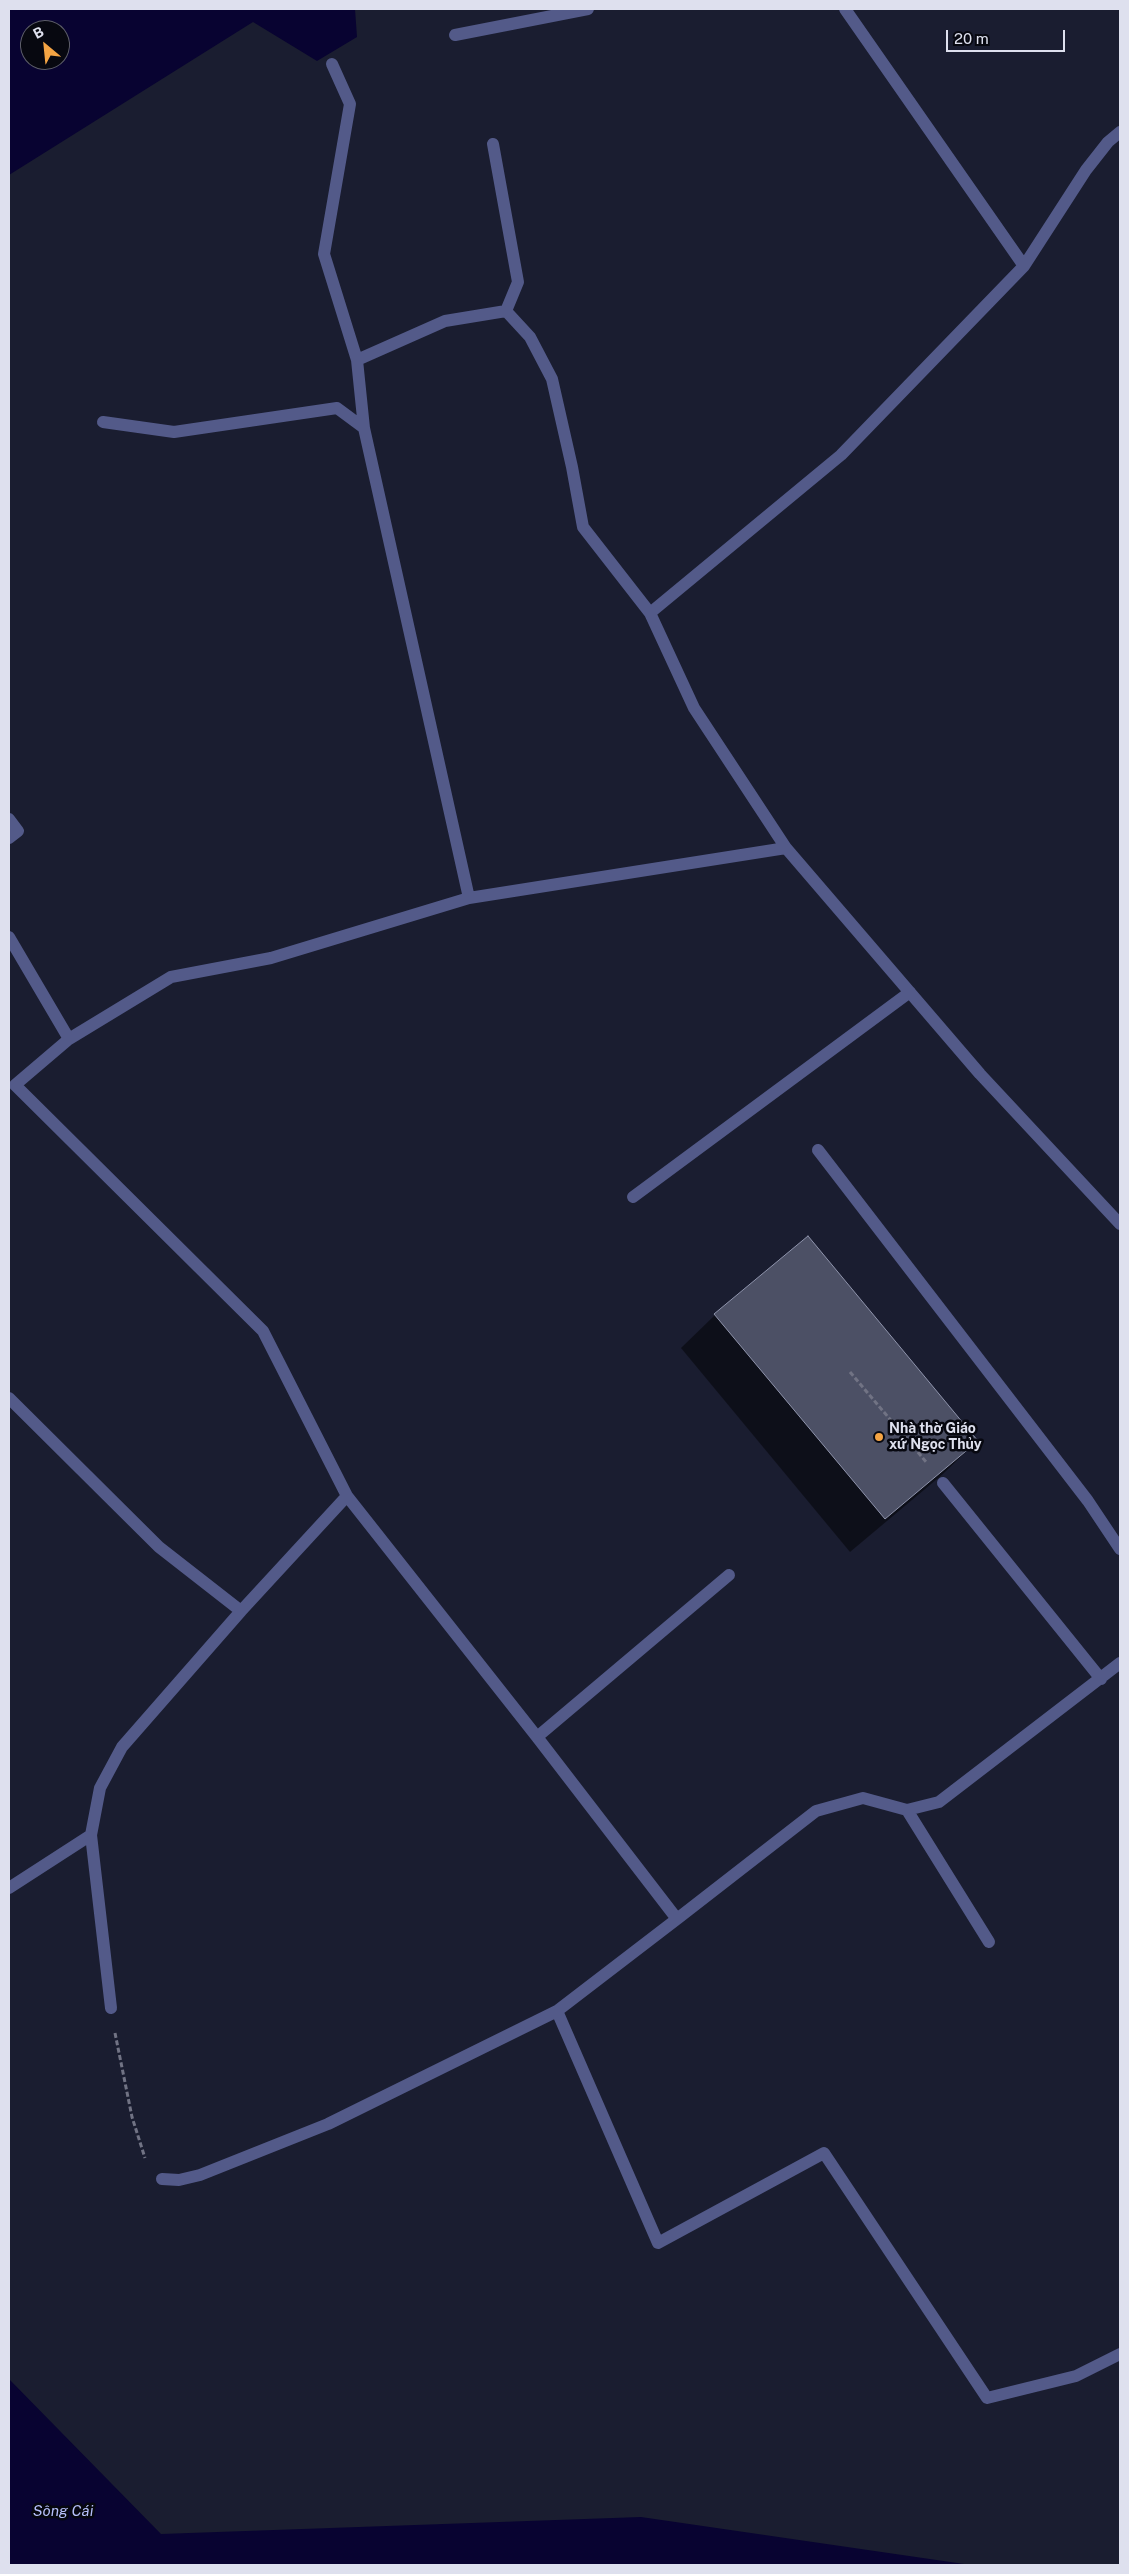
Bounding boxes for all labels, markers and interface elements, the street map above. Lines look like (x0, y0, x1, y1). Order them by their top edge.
north arrow (20, 20, 70, 70)
scale bar (949, 20, 1068, 52)
text: B (30, 23, 46, 42)
text: 20 m (954, 30, 989, 47)
place label: Nhà thờ Giáo xứ Ngọc Thủy (889, 1421, 982, 1454)
marker: Nhà thờ Giáo xứ Ngọc Thủy (873, 1431, 885, 1443)
water label: Sông Cái (33, 2502, 93, 2520)

